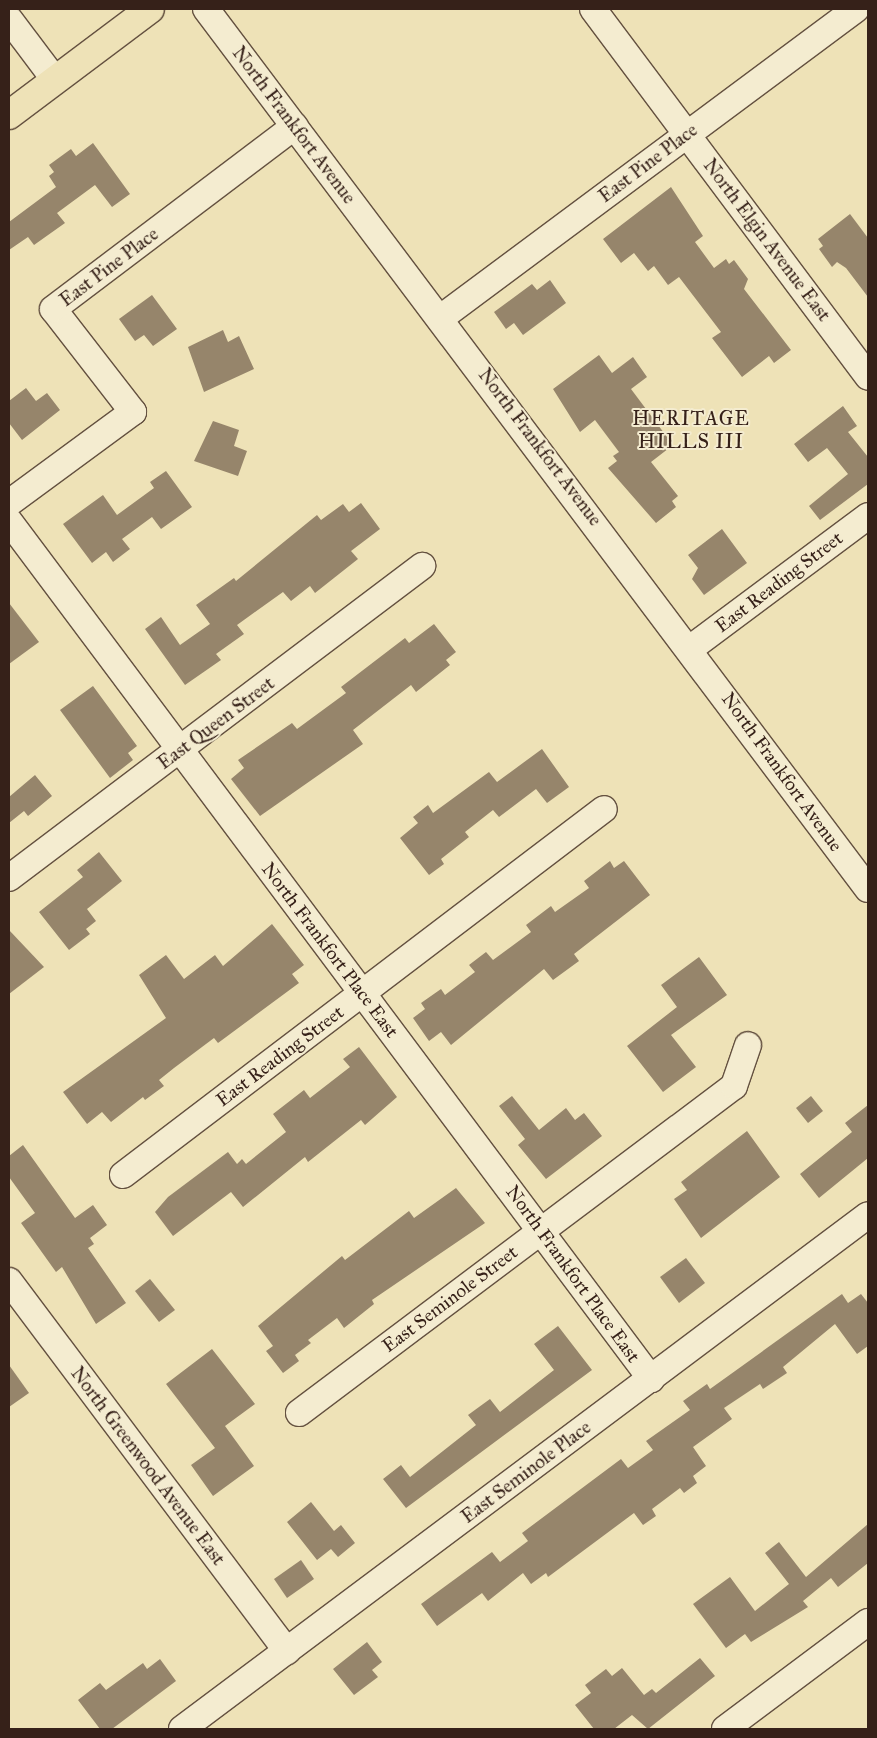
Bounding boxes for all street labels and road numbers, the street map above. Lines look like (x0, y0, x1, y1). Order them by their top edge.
street label: North Frankfort Avenue (227, 42, 361, 208)
street label: East Pine Place (594, 118, 702, 208)
street label: North Elgin Avenue East (698, 154, 836, 326)
street label: East Pine Place (55, 222, 163, 312)
street label: North Frankfort Avenue (473, 364, 607, 530)
street label: East Reading Street (711, 527, 847, 637)
street label: East Queen Street (153, 672, 279, 774)
street label: North Frankfort Avenue (717, 688, 847, 856)
street label: North Frankfort Place East (257, 858, 403, 1042)
street label: East Reading Street (212, 1001, 348, 1111)
street label: North Frankfort Place East (501, 1181, 645, 1367)
street label: East Seminole Street (378, 1241, 522, 1357)
street label: North Greenwood Avenue East (66, 1362, 230, 1570)
street label: East Seminole Place (457, 1416, 595, 1528)

